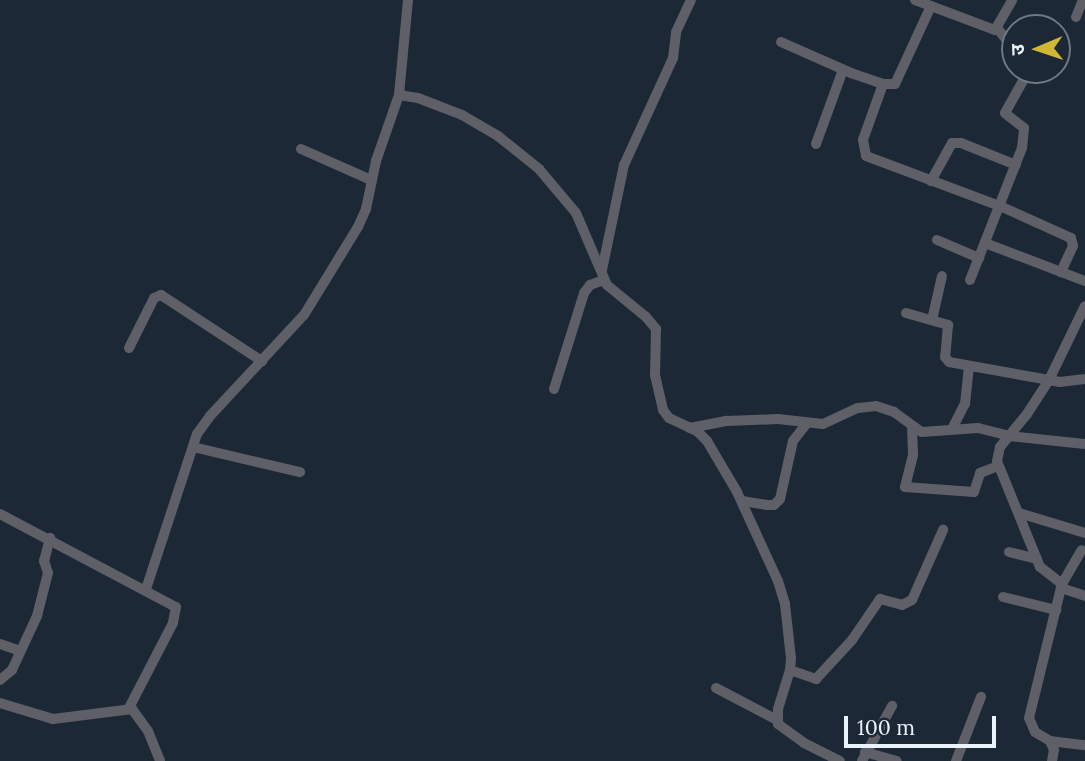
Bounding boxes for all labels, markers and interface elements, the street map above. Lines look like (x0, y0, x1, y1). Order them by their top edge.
north arrow (1001, 14, 1071, 84)
text: उ (1005, 44, 1029, 56)
scale bar (847, 702, 999, 746)
text: 100 m (857, 714, 915, 741)

